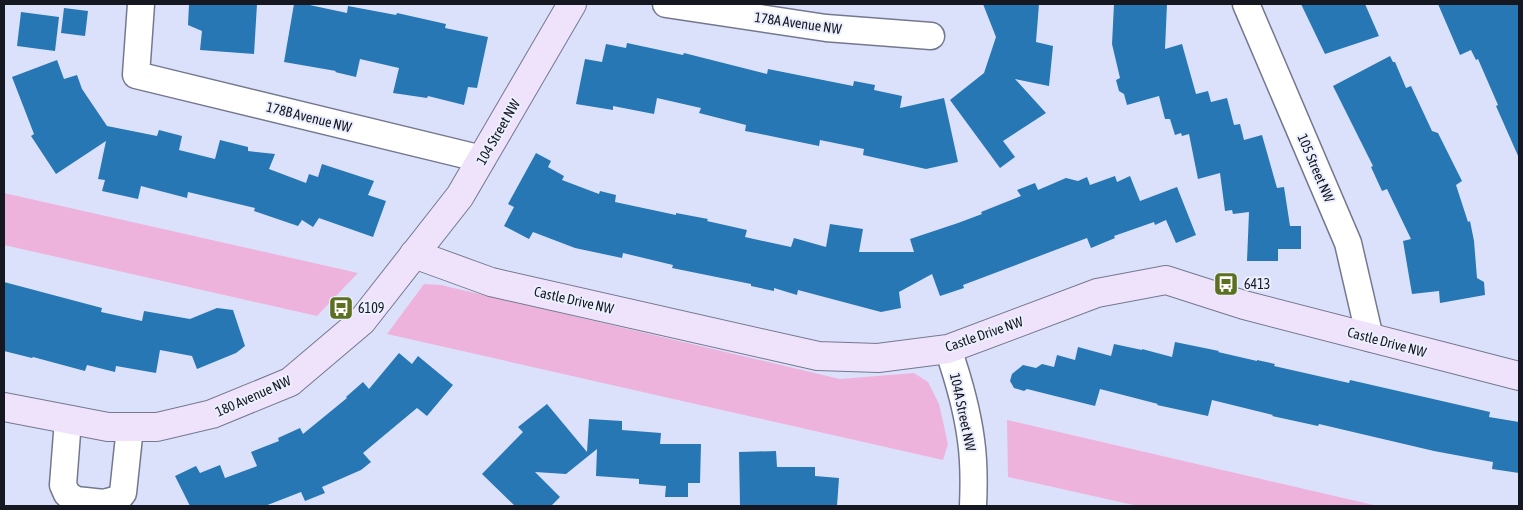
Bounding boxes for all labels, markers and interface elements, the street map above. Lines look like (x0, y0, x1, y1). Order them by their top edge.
street label: 178A Avenue NW (754, 9, 843, 37)
street label: 104 Street NW (473, 96, 524, 167)
street label: 178B Avenue NW (265, 99, 354, 136)
street label: 105 Street NW (1294, 131, 1338, 205)
bus stop icon: 6413 (1213, 271, 1239, 297)
place label: 6413 (1244, 276, 1270, 292)
street label: Castle Drive NW (533, 283, 616, 317)
bus stop icon: 6109 (328, 295, 354, 321)
place label: 6109 (358, 300, 384, 316)
street label: Castle Drive NW (943, 313, 1026, 355)
street label: Castle Drive NW (1346, 324, 1429, 360)
street label: 104A Street NW (947, 371, 979, 453)
street label: 180 Avenue NW (213, 372, 294, 420)

